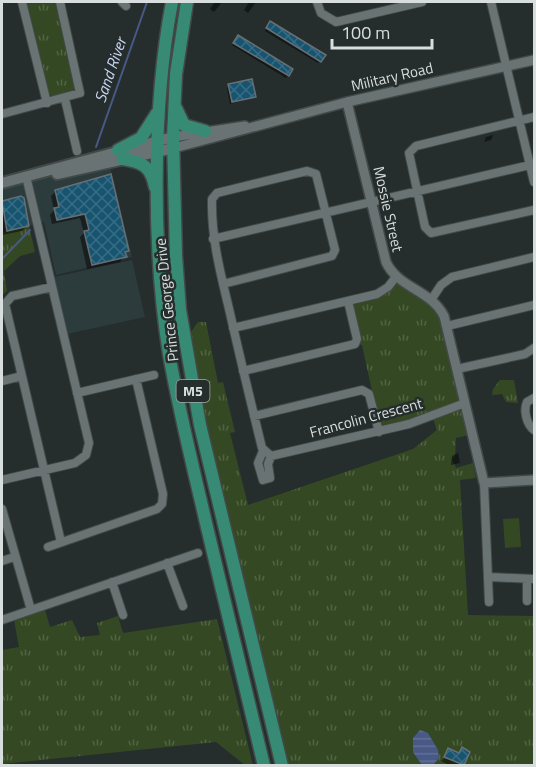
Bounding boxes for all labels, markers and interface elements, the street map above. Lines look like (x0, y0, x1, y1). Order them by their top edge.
scale bar (332, 12, 432, 50)
text: 100 m (341, 19, 390, 46)
water label: Sand River (88, 32, 133, 106)
street label: Military Road (349, 56, 435, 97)
street label: Mossie Street (367, 164, 410, 255)
street label: Prince George Drive (149, 237, 184, 363)
road number: M5 (176, 380, 210, 402)
street label: Francolin Crescent (307, 391, 425, 444)

